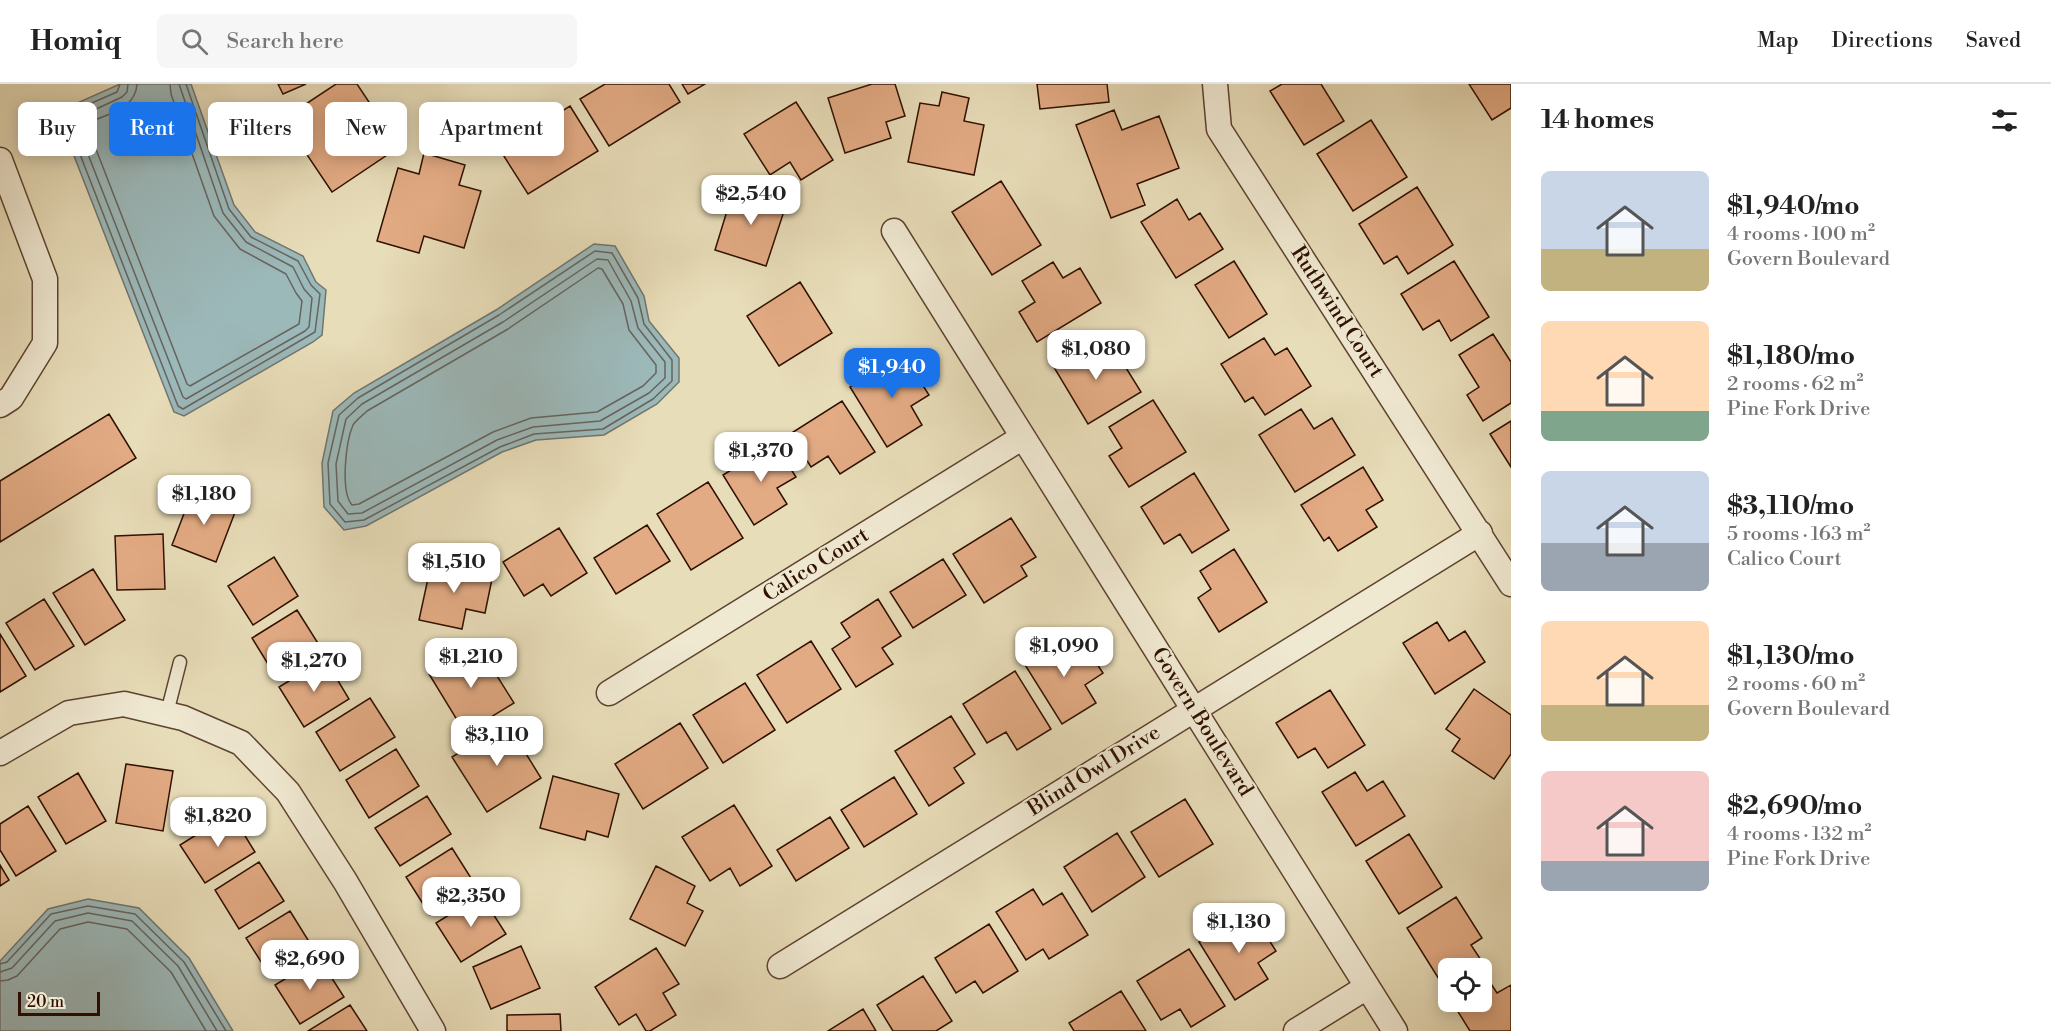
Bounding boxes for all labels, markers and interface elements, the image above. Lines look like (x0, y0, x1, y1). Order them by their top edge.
search box (157, 14, 577, 68)
text: Homiq (30, 24, 121, 59)
icon: search (178, 25, 211, 58)
text: Search here (226, 28, 344, 55)
text: Map (1757, 28, 1799, 54)
text: Directions (1832, 28, 1933, 54)
text: Saved (1966, 28, 2021, 54)
chip: Buy (18, 102, 97, 156)
chip: Rent (109, 102, 196, 156)
chip: Filters (208, 102, 313, 156)
chip: New (325, 102, 407, 156)
chip: Apartment (419, 102, 564, 156)
text: 14 homes (1541, 104, 1654, 136)
icon: filters (1988, 104, 2021, 137)
pin: $2,540 (702, 175, 800, 226)
text: $2,540 (715, 182, 787, 207)
text: $1,940/mo (1727, 190, 1860, 222)
icon: home (1589, 195, 1661, 267)
text: 4 rooms · 100 m² (1727, 222, 1875, 247)
street label: Ruthwind Court (1285, 241, 1390, 383)
text: Govern Boulevard (1727, 247, 1890, 272)
pin: $1,080 (1047, 330, 1145, 381)
text: $1,080 (1061, 337, 1131, 362)
text: $1,180/mo (1727, 340, 1855, 372)
icon: home (1589, 345, 1661, 417)
pin: $1,940 (843, 348, 941, 399)
text: $1,940 (858, 355, 926, 380)
text: 2 rooms · 62 m² (1727, 372, 1863, 397)
text: Pine Fork Drive (1727, 397, 1870, 422)
pin: $1,370 (712, 432, 810, 483)
text: $1,370 (728, 439, 794, 464)
pin: $1,180 (155, 475, 253, 526)
text: $1,180 (172, 482, 236, 507)
text: $3,110/mo (1727, 490, 1854, 522)
icon: home (1589, 495, 1661, 567)
street label: Calico Court (758, 522, 874, 608)
text: 5 rooms · 163 m² (1727, 522, 1871, 547)
pin: $1,510 (405, 543, 503, 594)
text: Calico Court (1727, 547, 1842, 572)
text: $1,510 (422, 550, 486, 575)
pin: $1,090 (1015, 627, 1113, 678)
text: $1,090 (1029, 634, 1099, 659)
pin: $1,210 (422, 638, 520, 689)
text: $1,130/mo (1727, 640, 1855, 672)
pin: $1,270 (265, 642, 363, 693)
street label: Govern Boulevard (1146, 643, 1258, 801)
text: $1,210 (439, 645, 503, 670)
icon: home (1589, 645, 1661, 717)
text: $1,270 (281, 649, 347, 674)
text: 2 rooms · 60 m² (1727, 672, 1865, 697)
text: Govern Boulevard (1727, 697, 1890, 722)
pin: $3,110 (448, 716, 546, 767)
street label: Blind Owl Drive (1022, 720, 1165, 823)
text: $3,110 (465, 723, 529, 748)
text: $2,690/mo (1727, 790, 1862, 822)
icon: home (1589, 795, 1661, 867)
pin: $1,820 (169, 797, 267, 848)
text: $1,820 (184, 804, 252, 829)
text: 4 rooms · 132 m² (1727, 822, 1871, 847)
text: Pine Fork Drive (1727, 847, 1870, 872)
pin: $2,350 (422, 877, 520, 928)
text: $2,350 (436, 884, 506, 909)
pin: $1,130 (1190, 903, 1288, 954)
text: $1,130 (1207, 910, 1271, 935)
pin: $2,690 (261, 940, 359, 991)
text: $2,690 (275, 947, 345, 972)
map controls (1438, 958, 1492, 1012)
button: locate (1438, 958, 1492, 1012)
scale bar (18, 989, 100, 1016)
text: 20 m (27, 992, 64, 1012)

